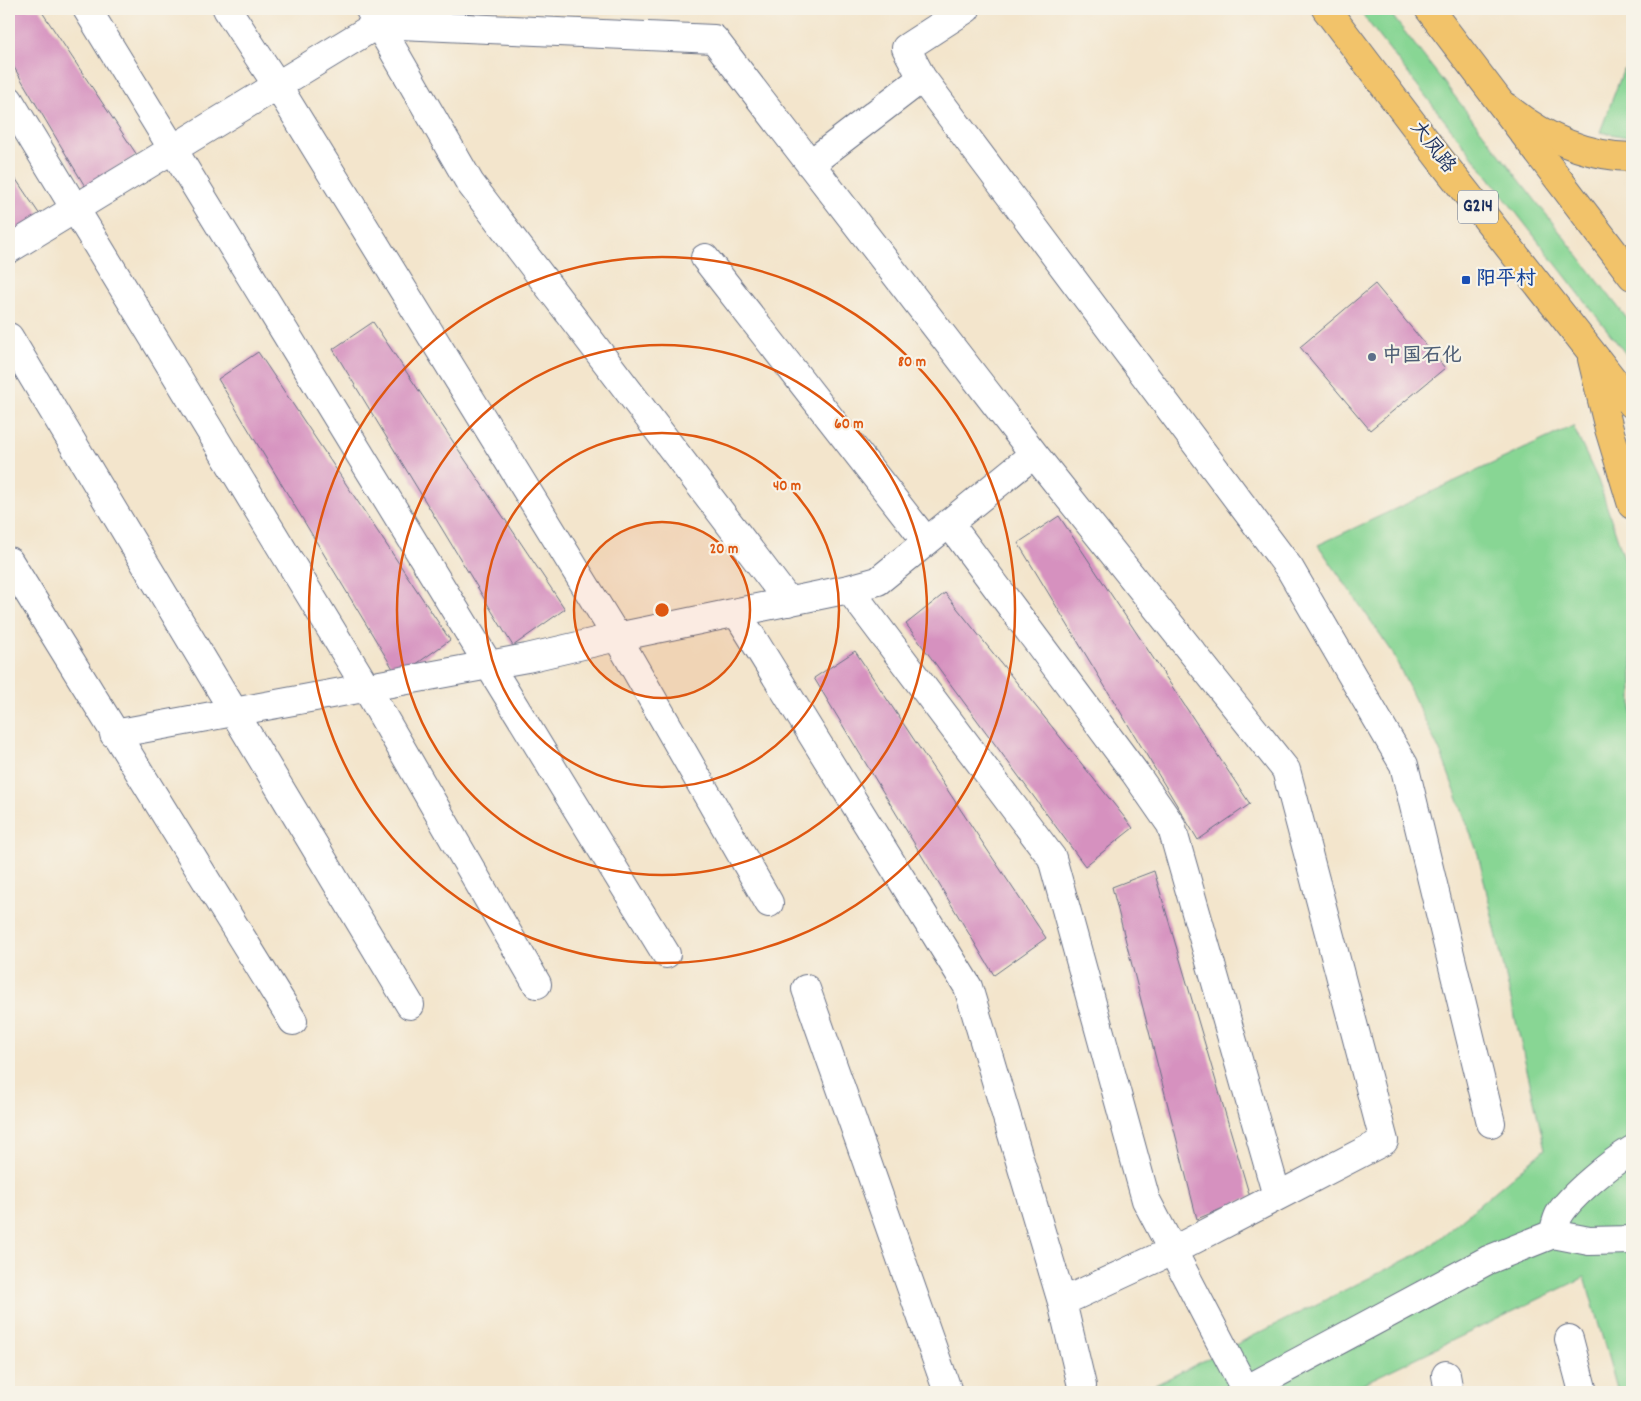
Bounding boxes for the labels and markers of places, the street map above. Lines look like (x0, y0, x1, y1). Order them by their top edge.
place label: 阳平村 (1476, 266, 1536, 294)
marker: 阳平村 (1460, 274, 1472, 286)
place label: 中国石化 (1382, 343, 1462, 371)
marker: 中国石化 (1366, 351, 1378, 363)
centre of rings (653, 601, 671, 619)

